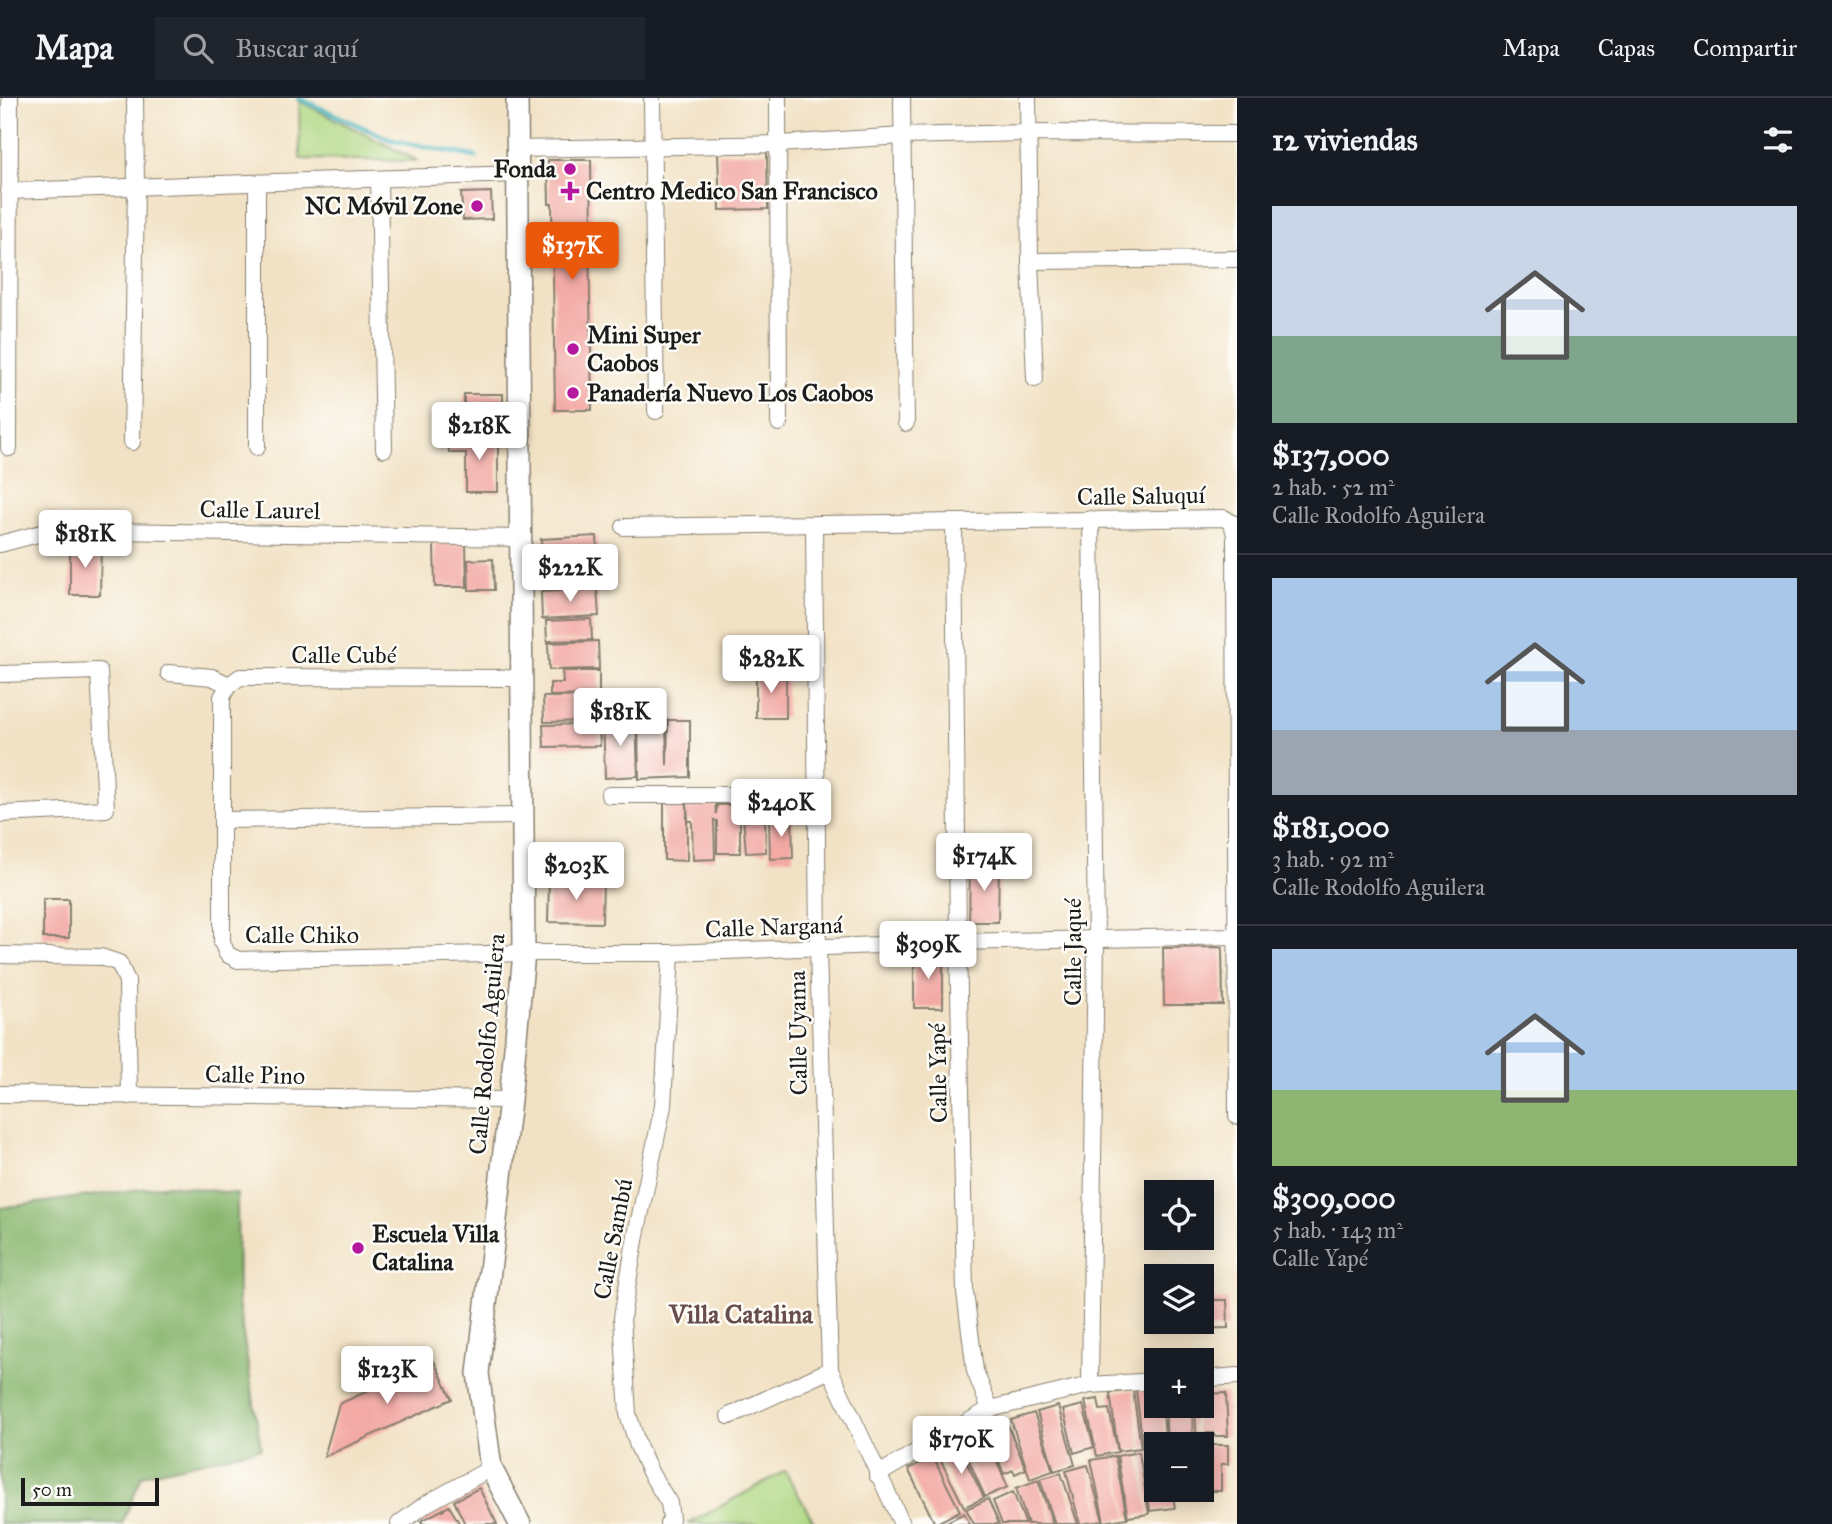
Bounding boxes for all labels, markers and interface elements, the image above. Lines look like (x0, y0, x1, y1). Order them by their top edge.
search box (155, 17, 645, 80)
text: Mapa (35, 28, 113, 68)
icon: search (179, 29, 217, 67)
text: Buscar aquí (235, 32, 358, 64)
text: Mapa (1503, 33, 1560, 63)
text: Capas (1598, 33, 1655, 63)
text: Compartir (1693, 33, 1797, 63)
icon: filters (1759, 121, 1797, 159)
text: 12 viviendas (1272, 122, 1418, 158)
place label: Fonda (493, 154, 557, 184)
marker: Fonda (562, 161, 578, 177)
place label: Centro Medico San Francisco (586, 176, 878, 206)
marker: Centro Medico San Francisco (560, 181, 580, 201)
place label: NC Móvil Zone (305, 191, 463, 221)
marker: NC Móvil Zone (469, 198, 485, 214)
pin: $137K (523, 222, 621, 282)
text: $137K (542, 231, 602, 259)
icon: home (1472, 252, 1598, 378)
place label: Mini Super Caobos (587, 320, 702, 378)
marker: Mini Super Caobos (565, 341, 581, 357)
place label: Panadería Nuevo Los Caobos (587, 378, 874, 408)
marker: Panadería Nuevo Los Caobos (565, 385, 581, 401)
pin: $218K (430, 402, 528, 462)
text: $218K (448, 411, 510, 439)
text: $137,000 (1272, 437, 1390, 473)
text: 2 hab. · 52 m² (1272, 473, 1395, 501)
street label: Calle Saluquí (1076, 480, 1207, 512)
street label: Calle Laurel (199, 494, 321, 526)
text: Calle Rodolfo Aguilera (1272, 501, 1485, 529)
pin: $181K (36, 510, 134, 570)
text: $181K (55, 519, 115, 547)
pin: $222K (521, 545, 619, 604)
text: $222K (538, 553, 602, 581)
icon: home (1472, 624, 1598, 750)
pin: $282K (722, 636, 820, 695)
street label: Calle Cubé (291, 640, 397, 670)
text: $282K (738, 644, 804, 672)
pin: $181K (571, 688, 669, 748)
text: $181K (590, 697, 650, 725)
pin: $240K (732, 780, 830, 839)
text: $240K (747, 788, 815, 816)
text: $181,000 (1272, 809, 1390, 845)
pin: $174K (935, 834, 1033, 893)
pin: $203K (527, 842, 625, 902)
text: $174K (952, 842, 1016, 870)
text: 3 hab. · 92 m² (1272, 845, 1394, 873)
text: $203K (544, 851, 608, 879)
text: Calle Rodolfo Aguilera (1272, 873, 1485, 901)
street label: Calle Jaqué (1058, 898, 1088, 1006)
street label: Calle Narganá (705, 910, 844, 944)
street label: Calle Chiko (245, 920, 359, 950)
pin: $309K (879, 922, 977, 981)
text: $309K (895, 930, 961, 958)
street label: Calle Rodolfo Aguilera (462, 931, 512, 1156)
street label: Calle Uyama (782, 969, 814, 1096)
icon: home (1472, 995, 1598, 1121)
street label: Calle Yapé (922, 1023, 954, 1123)
street label: Calle Pino (205, 1059, 305, 1091)
street label: Calle Sambú (587, 1176, 639, 1302)
map controls (1144, 1180, 1214, 1502)
button: locate (1144, 1180, 1214, 1250)
text: $309,000 (1272, 1180, 1396, 1216)
text: 5 hab. · 143 m² (1272, 1216, 1403, 1244)
place label: Escuela Villa Catalina (372, 1219, 500, 1277)
marker: Escuela Villa Catalina (350, 1240, 366, 1256)
text: Calle Yapé (1272, 1244, 1368, 1272)
button: layers (1144, 1264, 1214, 1334)
district label: Villa Catalina (668, 1298, 814, 1330)
pin: $123K (338, 1346, 436, 1406)
button: + (1144, 1348, 1214, 1418)
text: $123K (357, 1355, 417, 1383)
pin: $170K (912, 1416, 1010, 1476)
text: $170K (929, 1425, 993, 1453)
button: − (1144, 1432, 1214, 1502)
scale bar (21, 1475, 159, 1507)
text: 50 m (32, 1478, 72, 1501)

